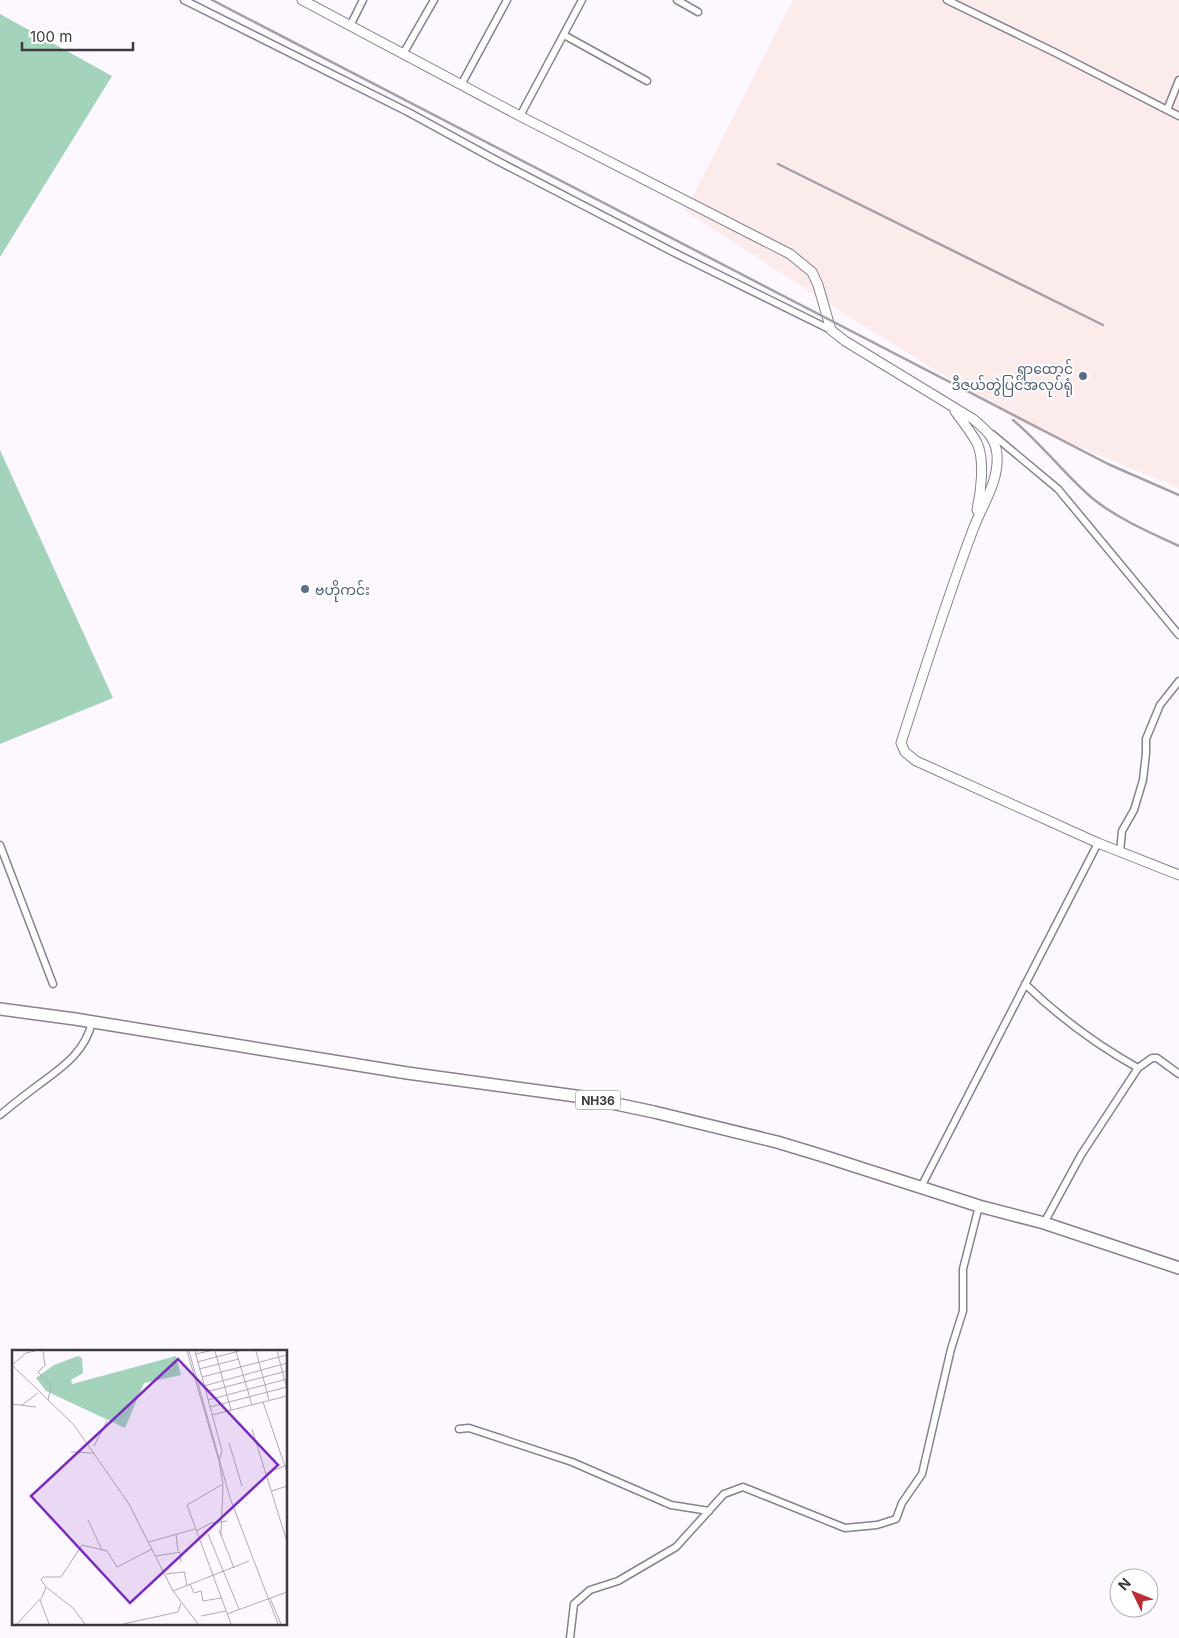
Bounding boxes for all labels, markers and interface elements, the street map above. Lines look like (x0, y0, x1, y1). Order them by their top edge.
scale bar (22, 20, 134, 52)
text: 100 m (30, 27, 72, 46)
place label: ရွာထောင် ဒီဇယ်တွဲပြင်အလုပ်ရုံ (952, 359, 1073, 397)
marker: ရွာထောင် ဒီဇယ်တွဲပြင်အလုပ်ရုံ (1077, 370, 1089, 382)
place label: ဗဟိုကင်း (315, 580, 370, 602)
marker: ဗဟိုကင်း (299, 583, 311, 595)
road number: NH36 (576, 1090, 620, 1110)
inset map (12, 1350, 288, 1626)
north arrow (1109, 1568, 1159, 1618)
text: N (1114, 1574, 1134, 1593)

